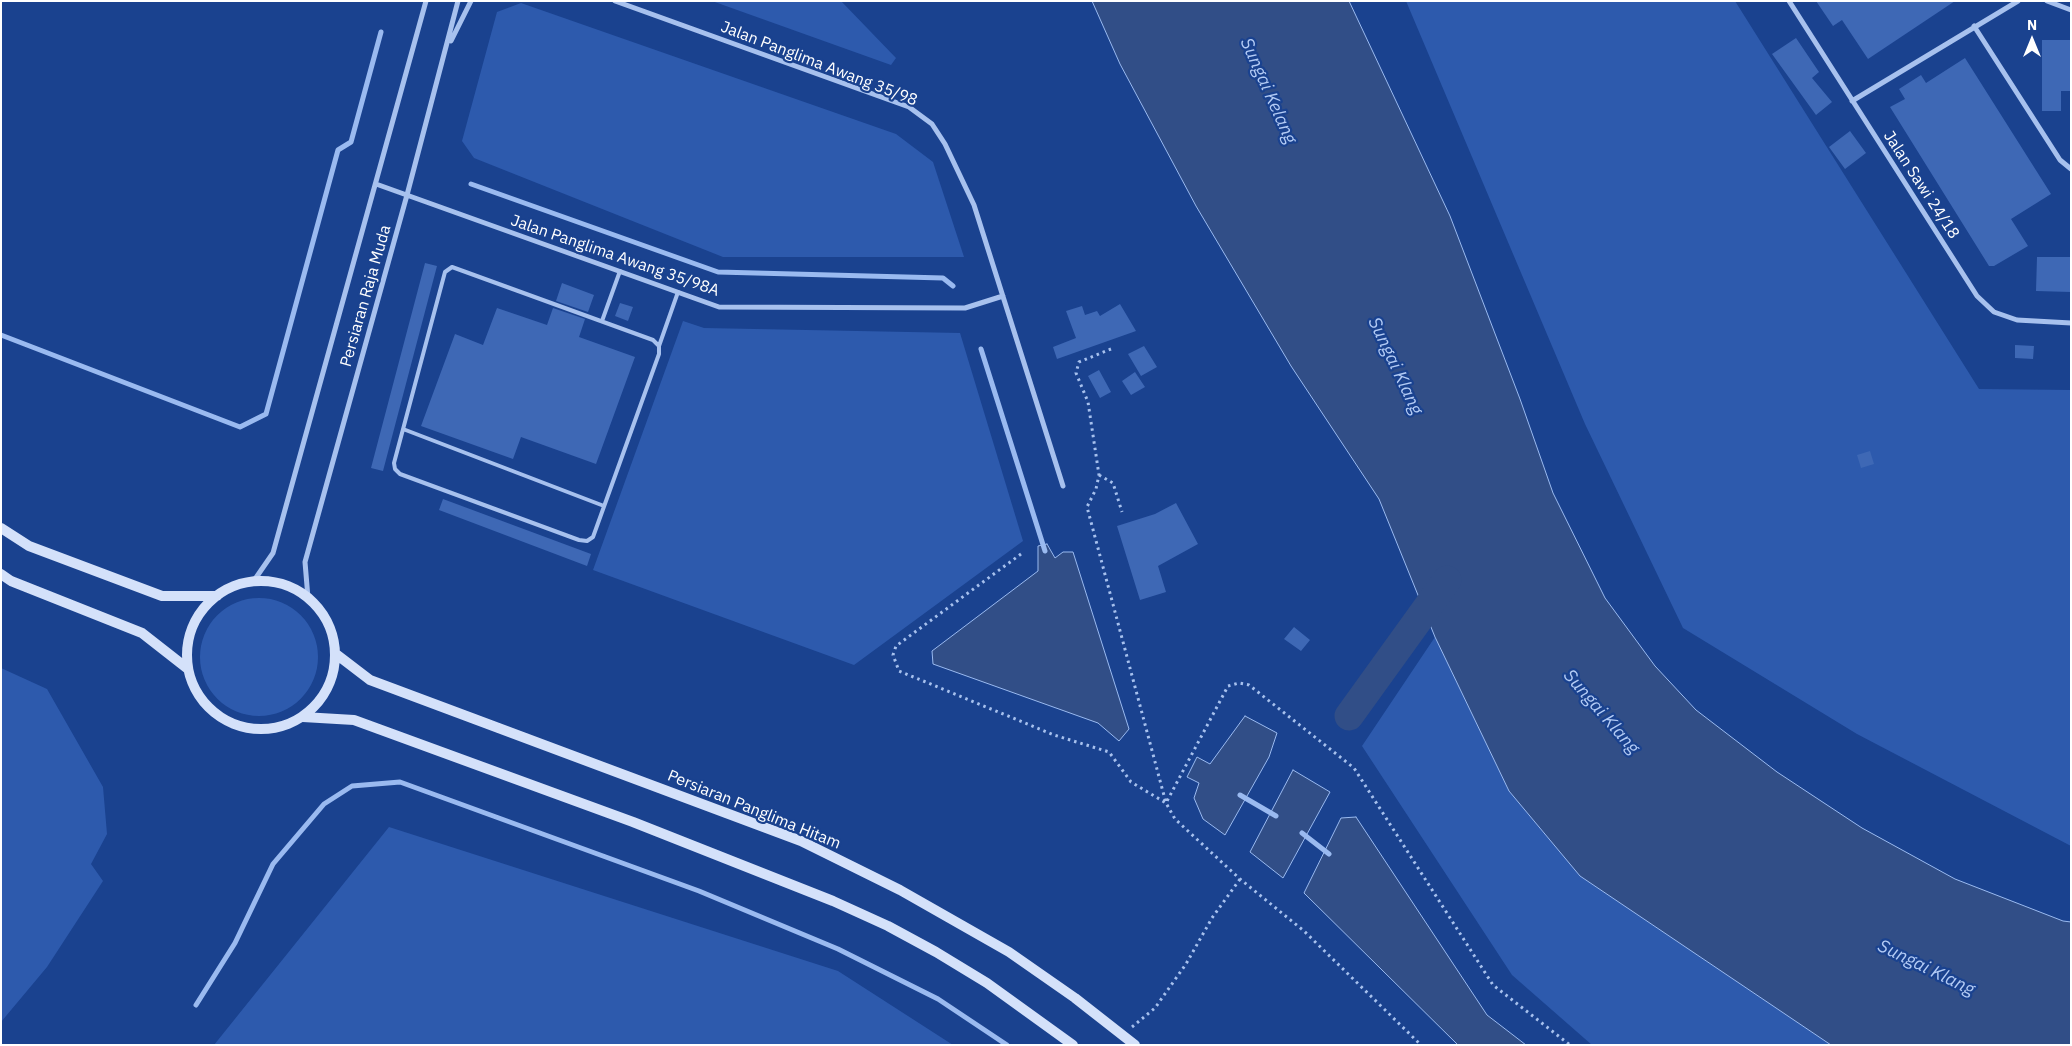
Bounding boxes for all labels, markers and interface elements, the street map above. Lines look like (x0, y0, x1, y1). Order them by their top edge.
north arrow (2007, 15, 2057, 65)
text: N (2027, 16, 2037, 34)
street label: Jalan Panglima Awang 35/98 (718, 18, 920, 110)
water label: Sungai Kelang (1235, 35, 1301, 147)
street label: Jalan Sawi 24/18 (1879, 127, 1963, 243)
street label: Jalan Panglima Awang 35/98A (508, 211, 722, 301)
street label: Persiaran Raja Muda (337, 223, 395, 369)
water label: Sungai Klang (1363, 314, 1427, 418)
water label: Sungai Klang (1558, 665, 1644, 759)
street label: Persiaran Panglima Hitam (665, 766, 843, 854)
water label: Sungai Klang (1874, 935, 1978, 1001)

